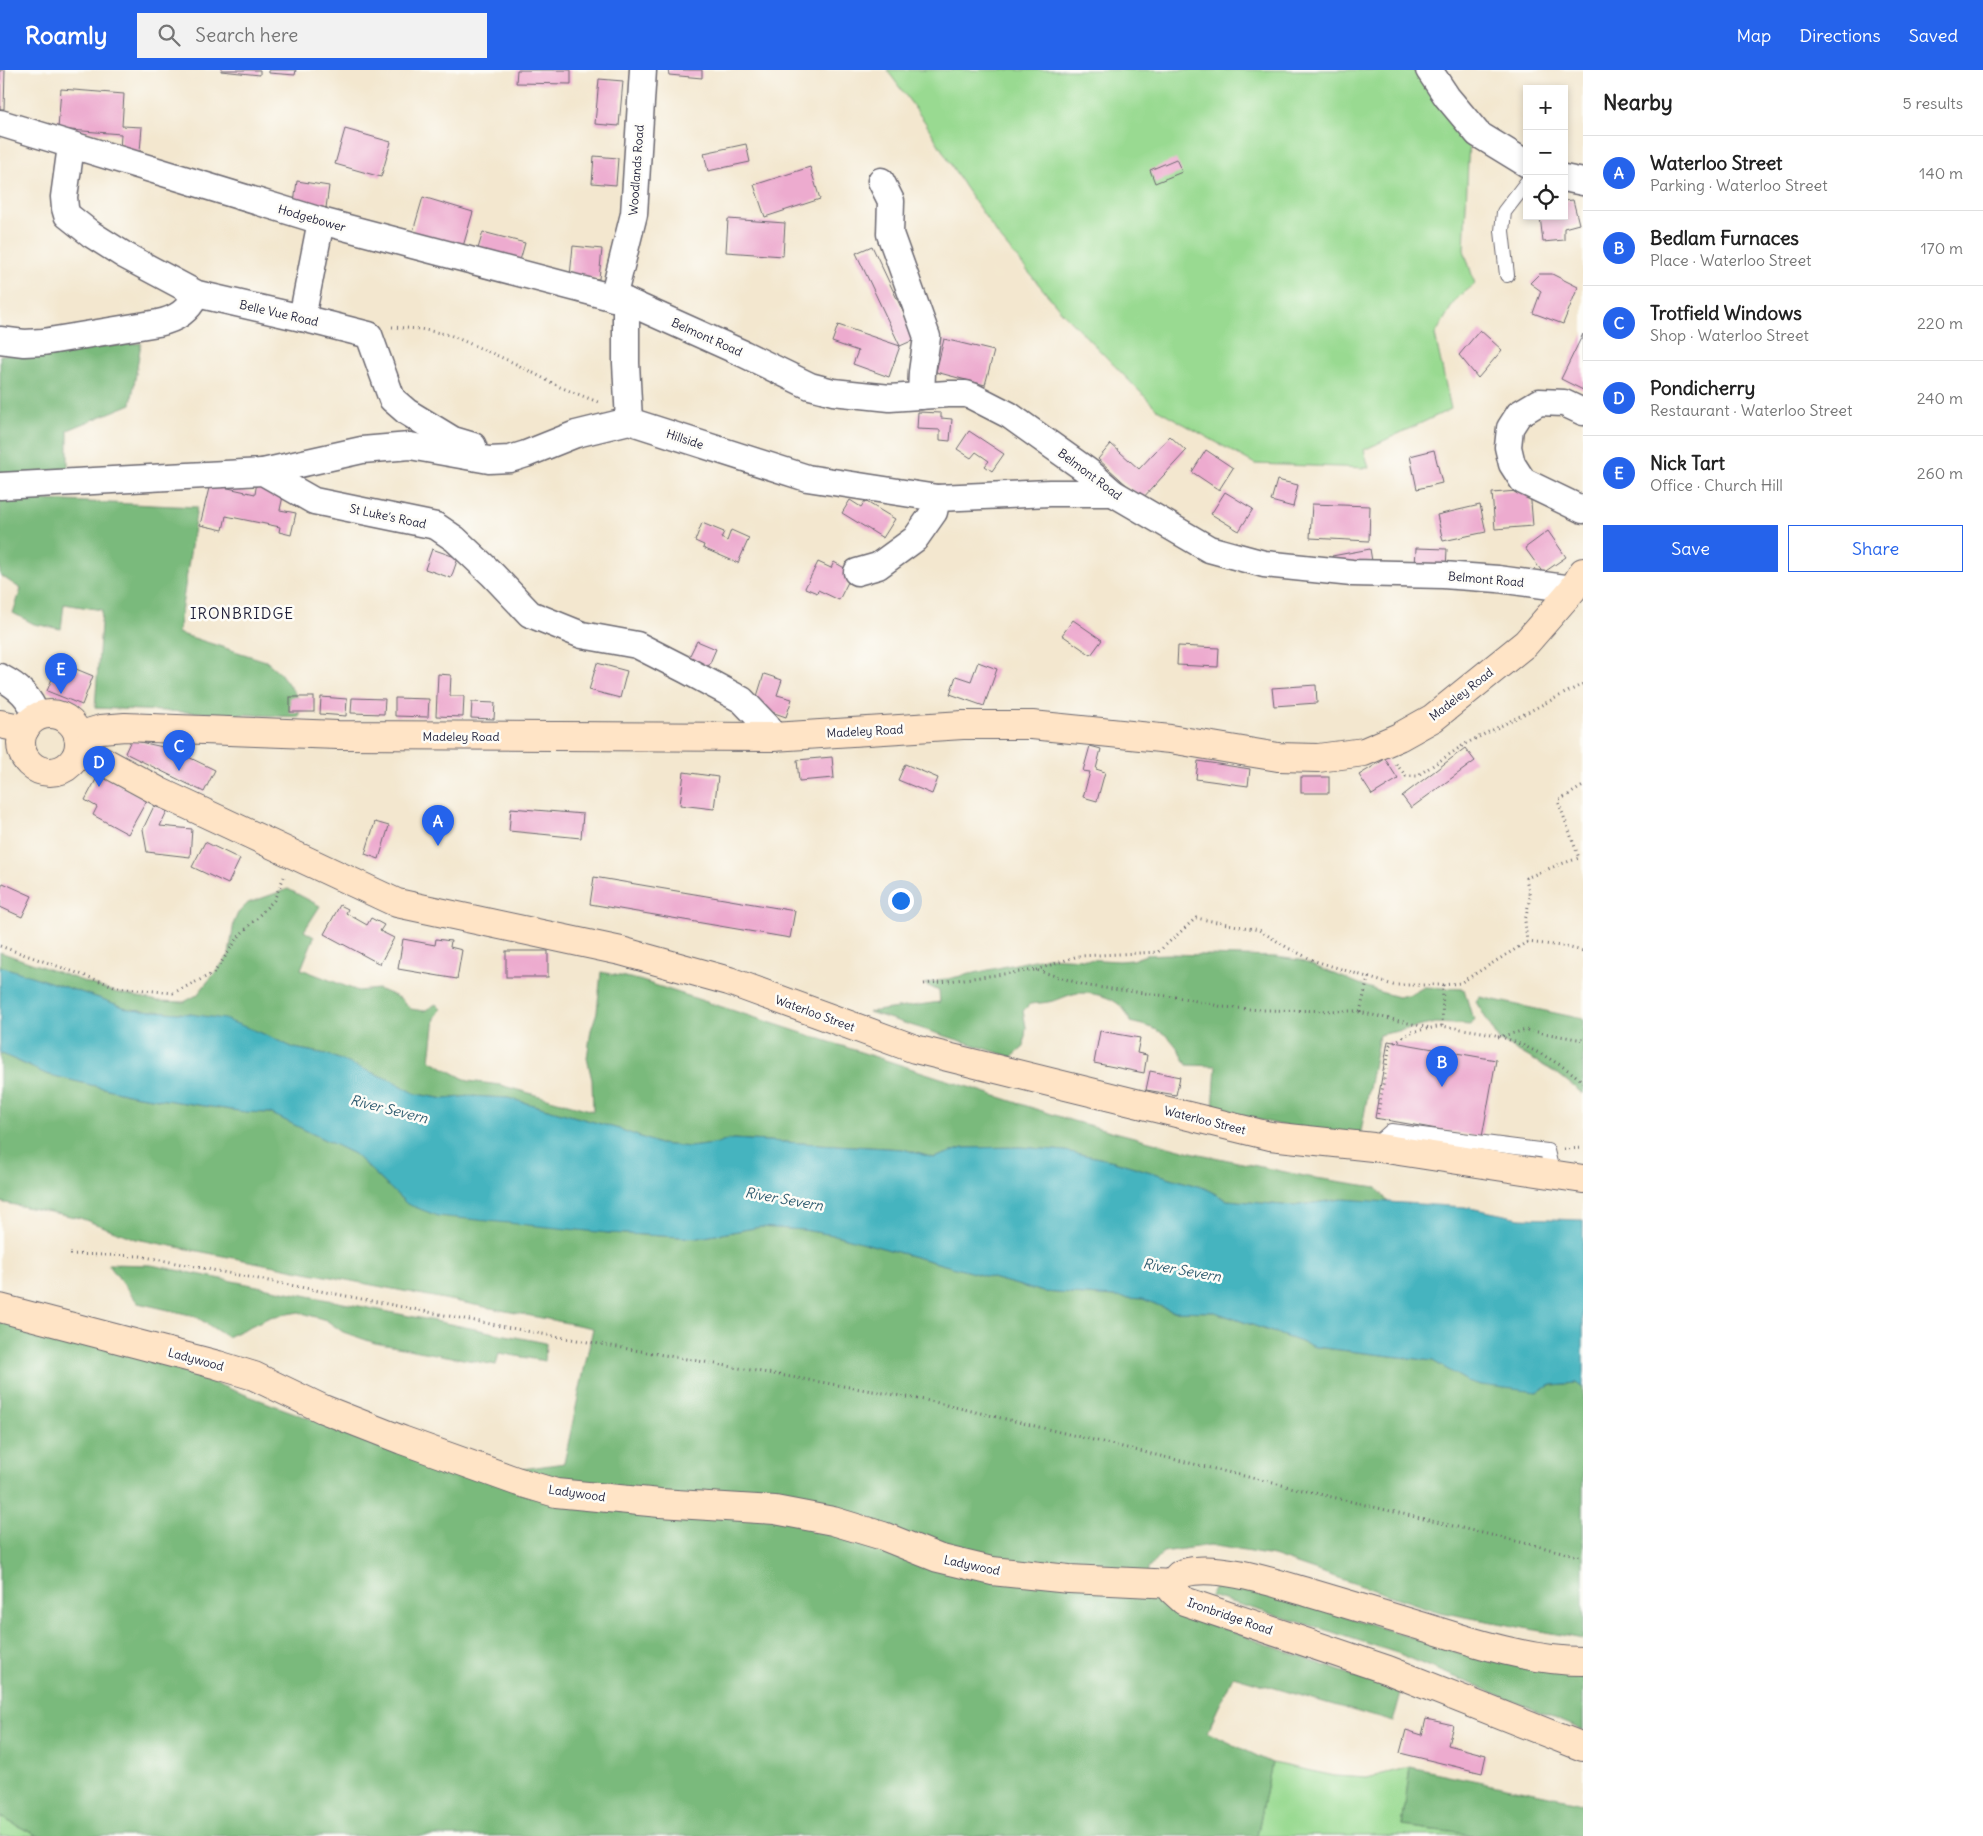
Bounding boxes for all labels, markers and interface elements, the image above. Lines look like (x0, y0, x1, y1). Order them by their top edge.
search box (137, 13, 487, 58)
text: Roamly (25, 20, 107, 50)
icon: search (155, 21, 183, 49)
text: Search here (195, 23, 298, 47)
text: Map (1736, 24, 1771, 47)
text: Directions (1799, 24, 1881, 47)
text: Saved (1909, 24, 1958, 47)
map controls (1523, 85, 1568, 220)
button: + (1523, 85, 1568, 130)
text: Nearby (1603, 89, 1673, 116)
text: 5 results (1902, 93, 1963, 113)
street label: Woodlands Road (625, 124, 647, 216)
button: − (1523, 130, 1568, 175)
text: Waterloo Street (1650, 151, 1783, 175)
text: A (1614, 163, 1624, 183)
text: 140 m (1919, 163, 1963, 183)
button: locate (1523, 175, 1568, 220)
text: Parking · Waterloo Street (1650, 175, 1828, 195)
street label: Hodgebower (276, 201, 348, 235)
text: Bedlam Furnaces (1650, 226, 1799, 250)
text: B (1614, 238, 1624, 258)
text: 170 m (1920, 238, 1963, 258)
text: Place · Waterloo Street (1650, 250, 1812, 270)
street label: Belle Vue Road (238, 297, 320, 329)
text: Trotfield Windows (1650, 301, 1802, 325)
text: C (1614, 313, 1624, 333)
text: 220 m (1917, 313, 1963, 333)
street label: Belmont Road (669, 315, 745, 359)
text: Shop · Waterloo Street (1650, 325, 1809, 345)
text: Pondicherry (1650, 376, 1755, 400)
text: D (1613, 388, 1625, 408)
text: 240 m (1917, 388, 1963, 408)
text: Restaurant · Waterloo Street (1650, 400, 1852, 420)
street label: Hillside (664, 426, 706, 452)
street label: Belmont Road (1055, 445, 1125, 503)
text: Nick Tart (1650, 451, 1725, 475)
text: E (1614, 463, 1624, 483)
text: 260 m (1917, 463, 1963, 483)
text: Office · Church Hill (1650, 475, 1783, 495)
street label: St Luke's Road (348, 501, 428, 531)
button: Save (1603, 525, 1778, 572)
button: Share (1788, 525, 1963, 572)
street label: Belmont Road (1447, 568, 1525, 590)
district label: IRONBRIDGE (190, 604, 294, 623)
pin: E (45, 653, 77, 694)
street label: Madeley Road (1426, 664, 1496, 724)
street label: Madeley Road (826, 721, 904, 741)
street label: Madeley Road (423, 729, 499, 744)
pin: C (163, 730, 195, 771)
pin: D (83, 746, 115, 787)
pin: A (422, 805, 454, 846)
your location (888, 888, 914, 914)
street label: Waterloo Street (773, 992, 857, 1034)
pin: B (1426, 1046, 1458, 1087)
water label: River Severn (349, 1091, 430, 1127)
street label: Waterloo Street (1163, 1103, 1247, 1137)
water label: River Severn (744, 1183, 825, 1215)
water label: River Severn (1142, 1254, 1223, 1286)
street label: Ladywood (166, 1344, 226, 1374)
street label: Ladywood (548, 1482, 606, 1504)
street label: Ladywood (943, 1552, 1001, 1578)
street label: Ironbridge Road (1185, 1594, 1275, 1638)

